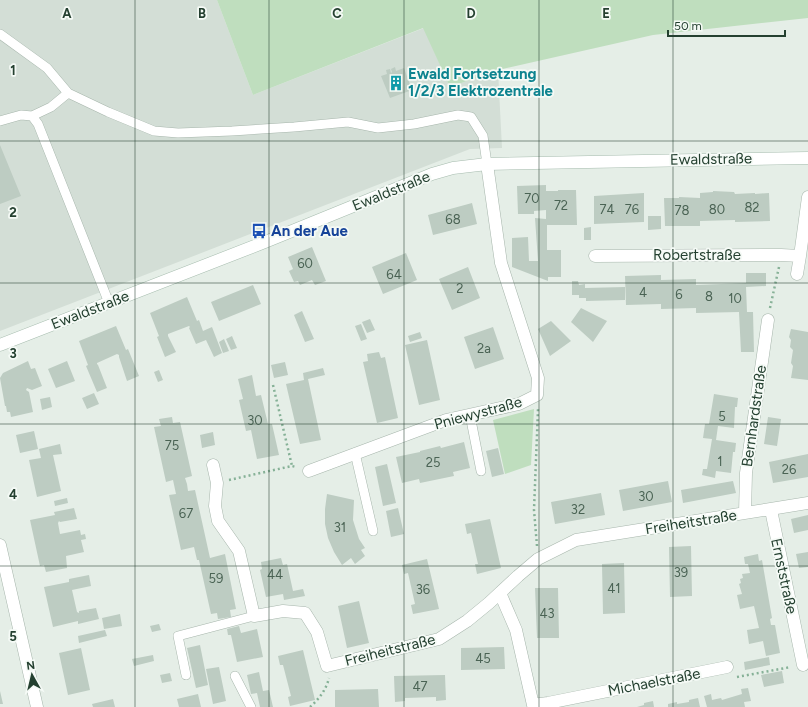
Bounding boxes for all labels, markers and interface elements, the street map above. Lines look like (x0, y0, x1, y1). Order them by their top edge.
text: A (62, 6, 72, 21)
text: B (198, 6, 206, 21)
text: C (332, 6, 342, 21)
text: D (466, 6, 476, 21)
text: E (602, 6, 610, 21)
scale bar (668, 12, 785, 38)
text: 50 m (674, 19, 702, 33)
text: 1 (10, 63, 16, 78)
place label: Ewald Fortsetzung 1/2/3 Elektrozentrale (408, 65, 554, 100)
building icon: Ewald Fortsetzung 1/2/3 Elektrozentrale (387, 74, 405, 92)
street label: Ewaldstraße (670, 149, 752, 169)
street label: Ewaldstraße (349, 167, 433, 215)
house number: 70 (524, 191, 540, 206)
house number: 72 (554, 198, 568, 213)
house number: 82 (744, 200, 760, 215)
house number: 74 (599, 202, 615, 217)
house number: 76 (625, 202, 639, 217)
house number: 80 (709, 202, 725, 217)
house number: 78 (675, 203, 689, 218)
text: 2 (9, 205, 17, 220)
house number: 68 (445, 212, 461, 227)
bus stop icon: An der Aue (250, 222, 268, 240)
place label: An der Aue (271, 222, 349, 240)
street label: Robertstraße (653, 246, 741, 264)
house number: 60 (297, 256, 313, 271)
house number: 64 (386, 267, 402, 282)
house number: 2 (456, 281, 464, 296)
house number: 4 (639, 285, 647, 300)
street label: Ewaldstraße (48, 287, 132, 333)
house number: 6 (675, 287, 683, 302)
house number: 8 (705, 289, 713, 304)
house number: 10 (728, 291, 742, 306)
house number: 2a (477, 341, 491, 356)
text: 3 (9, 346, 17, 361)
street label: Bernhardstraße (738, 364, 770, 468)
street label: Pniewystraße (432, 393, 524, 433)
house number: 5 (718, 409, 726, 424)
house number: 30 (247, 413, 263, 428)
house number: 75 (165, 438, 179, 453)
house number: 1 (717, 454, 723, 469)
house number: 25 (426, 455, 440, 470)
house number: 26 (782, 462, 796, 477)
text: 4 (9, 487, 17, 502)
house number: 30 (638, 489, 654, 504)
house number: 32 (571, 502, 585, 517)
house number: 67 (179, 506, 193, 521)
street label: Freiheitstraße (644, 506, 738, 538)
house number: 31 (334, 520, 346, 535)
street label: Ernststraße (767, 536, 801, 616)
house number: 39 (674, 565, 688, 580)
house number: 44 (267, 567, 283, 582)
house number: 59 (209, 571, 223, 586)
house number: 41 (607, 581, 621, 596)
house number: 36 (416, 582, 430, 597)
house number: 43 (539, 606, 555, 621)
text: 5 (9, 629, 17, 644)
street label: Freiheitstraße (343, 630, 437, 670)
house number: 45 (475, 651, 491, 666)
north arrow (12, 655, 52, 695)
text: N (26, 659, 36, 673)
street label: Michaelstraße (606, 664, 702, 700)
house number: 47 (412, 679, 428, 694)

